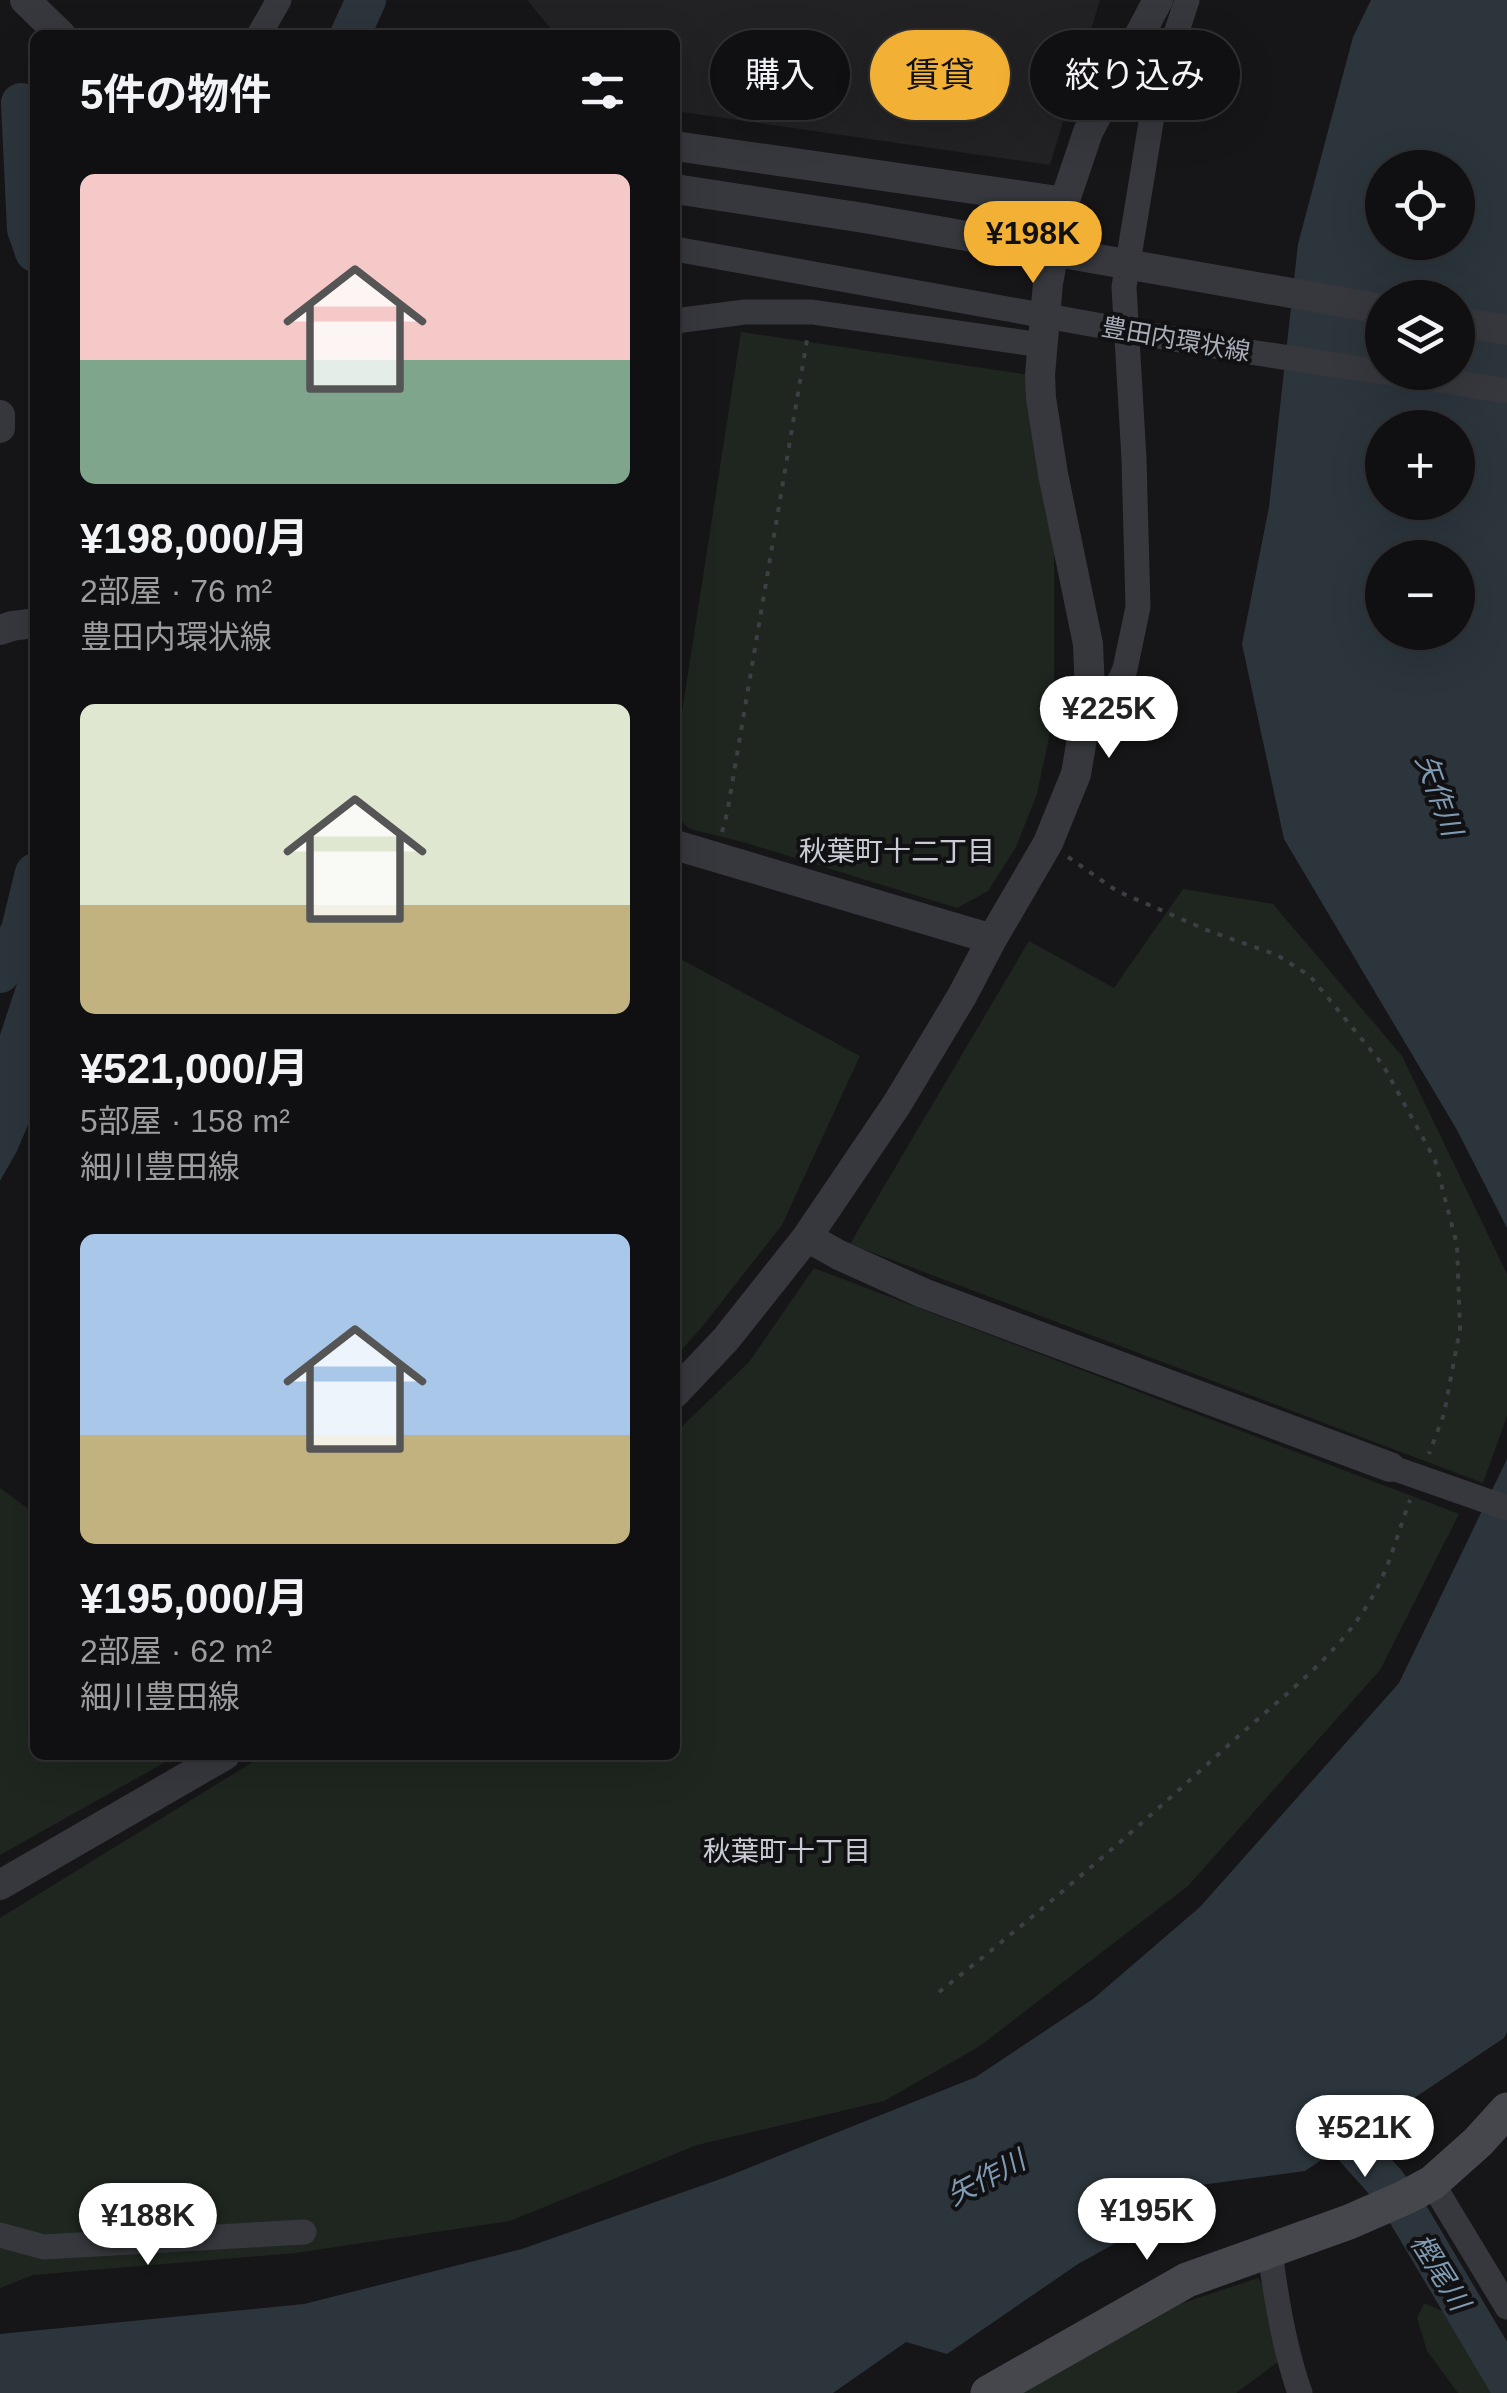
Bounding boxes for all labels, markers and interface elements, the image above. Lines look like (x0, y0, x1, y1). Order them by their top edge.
chip: 購入 (710, 30, 850, 120)
chip: 賃貸 (870, 30, 1010, 120)
chip: 絞り込み (1030, 30, 1240, 120)
icon: filters (575, 63, 630, 118)
text: 5件の物件 (80, 71, 271, 118)
map controls (1365, 150, 1475, 650)
button: locate (1365, 150, 1475, 260)
pin: ¥198K (963, 201, 1103, 286)
text: ¥198K (986, 215, 1080, 251)
icon: home (265, 239, 445, 419)
button: layers (1365, 280, 1475, 390)
street label: 豊田内環状線 (1100, 312, 1252, 366)
button: + (1365, 410, 1475, 520)
text: ¥198,000/月 (80, 515, 309, 562)
button: − (1365, 540, 1475, 650)
text: 2部屋 · 76 m² (80, 573, 272, 609)
text: 豊田内環状線 (80, 619, 272, 655)
pin: ¥225K (1039, 676, 1179, 761)
text: ¥225K (1062, 690, 1156, 726)
water label: 矢作川 (1410, 750, 1469, 843)
icon: home (265, 769, 445, 949)
district label: 秋葉町十二丁目 (799, 836, 995, 867)
text: ¥521,000/月 (80, 1045, 309, 1092)
text: 5部屋 · 158 m² (80, 1103, 290, 1139)
text: 細川豊田線 (80, 1149, 240, 1185)
icon: home (265, 1299, 445, 1479)
text: ¥195,000/月 (80, 1575, 309, 1622)
text: 2部屋 · 62 m² (80, 1633, 272, 1669)
text: 細川豊田線 (80, 1679, 240, 1715)
district label: 秋葉町十丁目 (703, 1836, 871, 1867)
pin: ¥521K (1295, 2095, 1435, 2180)
text: ¥521K (1318, 2109, 1412, 2145)
water label: 矢作川 (942, 2143, 1033, 2211)
pin: ¥195K (1077, 2178, 1217, 2263)
pin: ¥188K (78, 2183, 218, 2268)
text: ¥195K (1100, 2192, 1194, 2228)
text: ¥188K (101, 2197, 195, 2233)
water label: 樫尾川 (1405, 2228, 1477, 2318)

